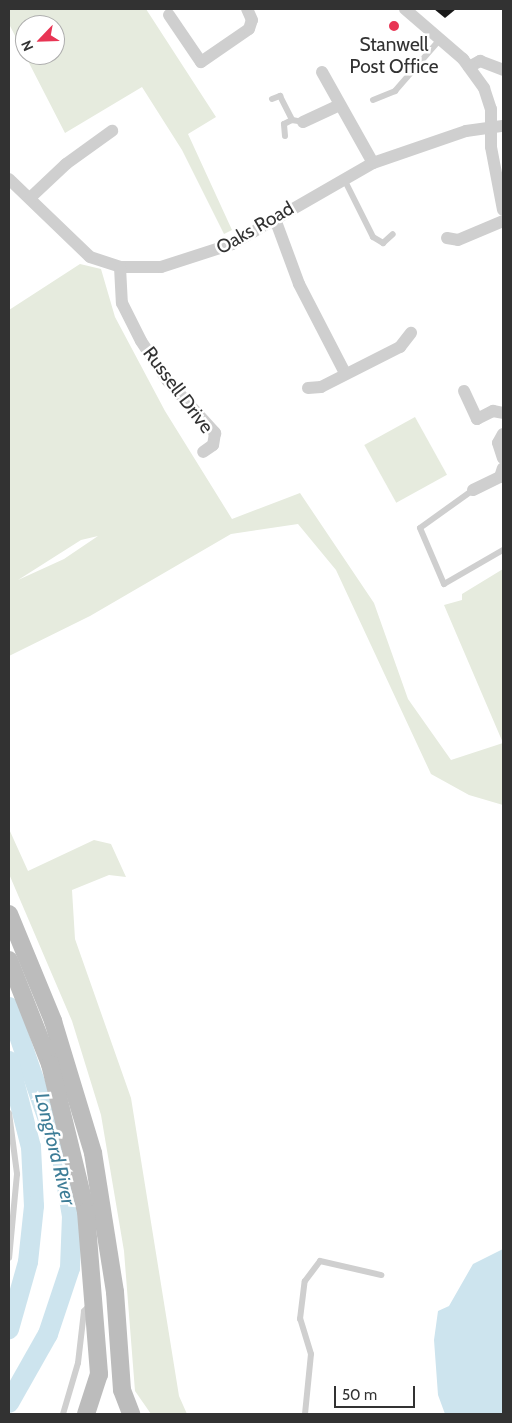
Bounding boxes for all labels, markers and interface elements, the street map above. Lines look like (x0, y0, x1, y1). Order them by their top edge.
north arrow (15, 15, 65, 65)
marker: Stanwell Post Office (388, 20, 400, 32)
place label: Stanwell Post Office (350, 34, 438, 78)
text: N (17, 38, 37, 54)
street label: Oaks Road (212, 197, 298, 259)
street label: Russell Drive (138, 342, 218, 438)
water label: Longford River (29, 1090, 81, 1208)
scale bar (337, 1376, 418, 1408)
text: 50 m (342, 1386, 377, 1404)

